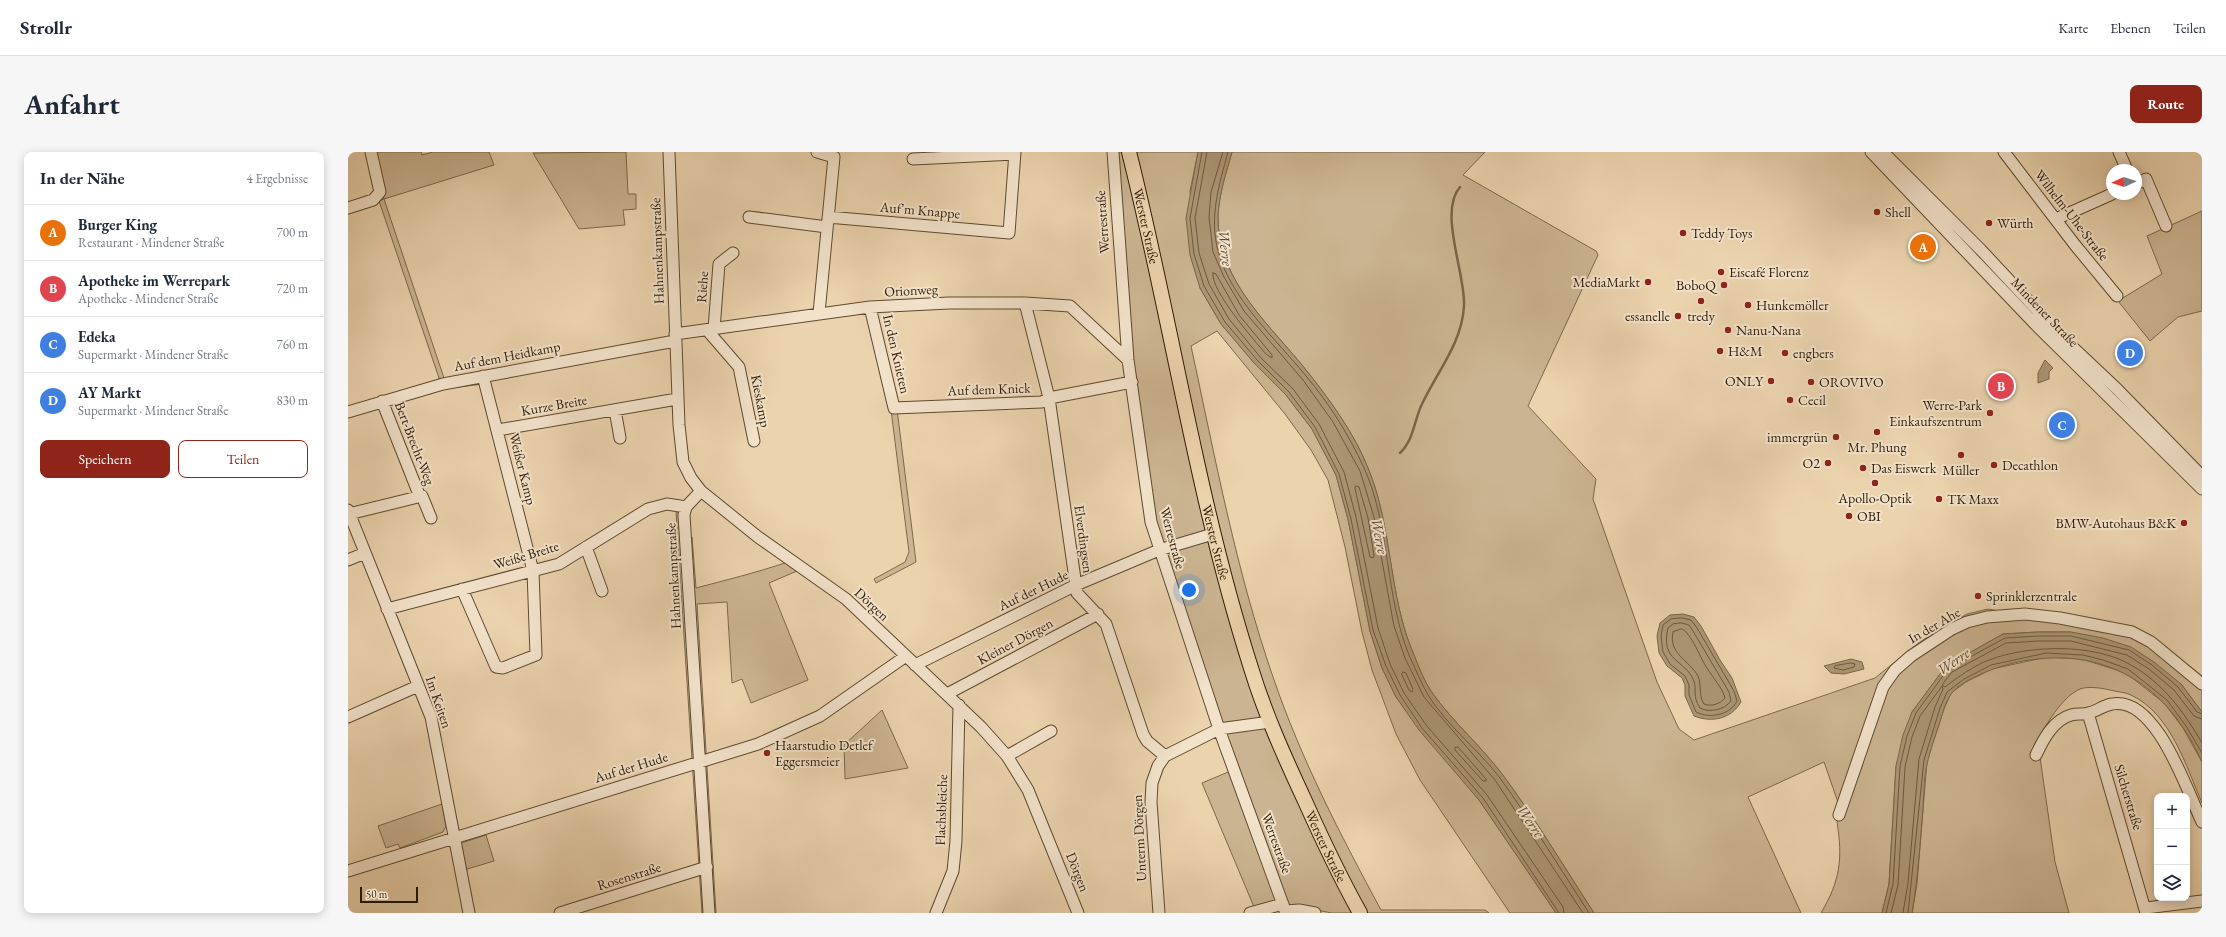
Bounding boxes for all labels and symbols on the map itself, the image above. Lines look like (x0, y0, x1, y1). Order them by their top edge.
north arrow (2106, 164, 2142, 200)
street label: Wilhelm-Uhe-Straße (2031, 166, 2113, 265)
street label: Werster Straße (1129, 186, 1164, 266)
street label: Werrestraße (1091, 189, 1113, 254)
street label: Hahnenkampstraße (646, 197, 668, 304)
street label: Auf'm Knappe (878, 197, 961, 223)
place label: Shell (1885, 203, 1912, 221)
marker: Shell (1872, 207, 1882, 217)
place label: Würth (1997, 214, 2033, 232)
marker: Würth (1984, 218, 1994, 228)
place label: Teddy Toys (1691, 224, 1753, 242)
marker: Teddy Toys (1678, 228, 1688, 238)
water label: Werre (1214, 229, 1238, 268)
pin: A (1910, 232, 1936, 262)
place label: Eiscafé Florenz (1729, 263, 1809, 281)
marker: Eiscafé Florenz (1716, 267, 1726, 277)
street label: Riehe (692, 270, 712, 303)
place label: MediaMarkt (1573, 273, 1641, 291)
street label: Mindener Straße (2007, 273, 2083, 351)
place label: BoboQ (1676, 276, 1718, 294)
marker: MediaMarkt (1643, 277, 1653, 287)
street label: Orionweg (884, 280, 939, 300)
marker: BoboQ (1719, 280, 1729, 290)
marker: tredy (1696, 296, 1706, 306)
place label: Hunkemöller (1756, 296, 1829, 314)
marker: Hunkemöller (1743, 300, 1753, 310)
place label: essanelle (1625, 307, 1671, 325)
place label: tredy (1687, 307, 1716, 325)
marker: essanelle (1673, 311, 1683, 321)
street label: In den Knieten (879, 313, 915, 396)
place label: Nanu-Nana (1736, 321, 1801, 339)
marker: Nanu-Nana (1723, 325, 1733, 335)
street label: Auf dem Heidkamp (451, 337, 562, 375)
pin: D (2117, 338, 2143, 368)
place label: H&M (1728, 342, 1763, 360)
place label: engbers (1793, 344, 1834, 362)
marker: H&M (1715, 346, 1725, 356)
marker: engbers (1780, 348, 1790, 358)
pin: B (1988, 371, 2014, 401)
place label: ONLY (1725, 372, 1764, 390)
street label: Kieskamp (747, 373, 775, 429)
place label: OROVIVO (1819, 373, 1884, 391)
marker: ONLY (1766, 376, 1776, 386)
marker: OROVIVO (1806, 377, 1816, 387)
street label: Auf dem Knick (946, 379, 1031, 399)
street label: Kurze Breite (520, 390, 589, 420)
place label: Cecil (1798, 391, 1826, 409)
marker: Cecil (1785, 395, 1795, 405)
place label: Werre-Park Einkaufszentrum (1889, 396, 1982, 430)
street label: Bert-Brecht-Weg (391, 399, 439, 488)
marker: Werre-Park Einkaufszentrum (1985, 408, 1995, 418)
pin: C (2049, 410, 2075, 440)
marker: Mr. Phung (1872, 427, 1882, 437)
place label: immergrün (1767, 428, 1829, 446)
street label: Weißer Kamp (505, 431, 541, 507)
marker: immergrün (1831, 432, 1841, 442)
place label: Mr. Phung (1847, 438, 1907, 456)
marker: Müller (1956, 450, 1966, 460)
place label: O2 (1803, 454, 1820, 472)
place label: Decathlon (2002, 456, 2059, 474)
marker: O2 (1823, 458, 1833, 468)
place label: Das Eiswerk (1871, 459, 1937, 477)
marker: Decathlon (1989, 460, 1999, 470)
place label: Müller (1943, 461, 1980, 479)
marker: Das Eiswerk (1858, 463, 1868, 473)
marker: Apollo-Optik (1870, 478, 1880, 488)
place label: Apollo-Optik (1837, 489, 1912, 507)
place label: TK Maxx (1947, 490, 1999, 508)
marker: TK Maxx (1934, 494, 1944, 504)
street label: Werster Straße (1198, 503, 1234, 583)
street label: Elverdingsen (1070, 504, 1098, 575)
street label: Werrestraße (1156, 505, 1190, 571)
place label: OBI (1857, 507, 1881, 525)
marker: OBI (1844, 511, 1854, 521)
place label: BMW-Autohaus B&K (2055, 514, 2176, 532)
water label: Werre (1367, 516, 1393, 556)
marker: BMW-Autohaus B&K (2179, 518, 2189, 528)
street label: Hahnenkampstraße (661, 522, 685, 630)
street label: Weiße Breite (491, 536, 561, 573)
street label: Auf der Hude (994, 565, 1071, 615)
your location (1179, 580, 1199, 600)
street label: Dörgen (851, 583, 894, 625)
place label: Sprinklerzentrale (1986, 587, 2077, 605)
marker: Sprinklerzentrale (1973, 591, 1983, 601)
street label: In der Ahe (1905, 603, 1964, 647)
street label: Kleiner Dörgen (974, 613, 1056, 668)
water label: Werre (1933, 642, 1974, 679)
street label: Im Keiten (422, 673, 457, 731)
place label: Haarstudio Detlef Eggersmeier (775, 736, 874, 770)
street label: Auf der Hude (591, 747, 670, 787)
marker: Haarstudio Detlef Eggersmeier (762, 748, 772, 758)
street label: Silcherstraße (2110, 762, 2148, 833)
street label: Flachsbleiche (931, 774, 951, 846)
street label: Unterm Dörgen (1128, 793, 1150, 882)
water label: Werre (1513, 801, 1550, 842)
street label: Werster Straße (1301, 808, 1351, 886)
street label: Werrestraße (1258, 810, 1296, 876)
street label: Dörgen (1062, 850, 1094, 895)
street label: Rosenstraße (595, 858, 664, 894)
scale bar (360, 885, 418, 904)

